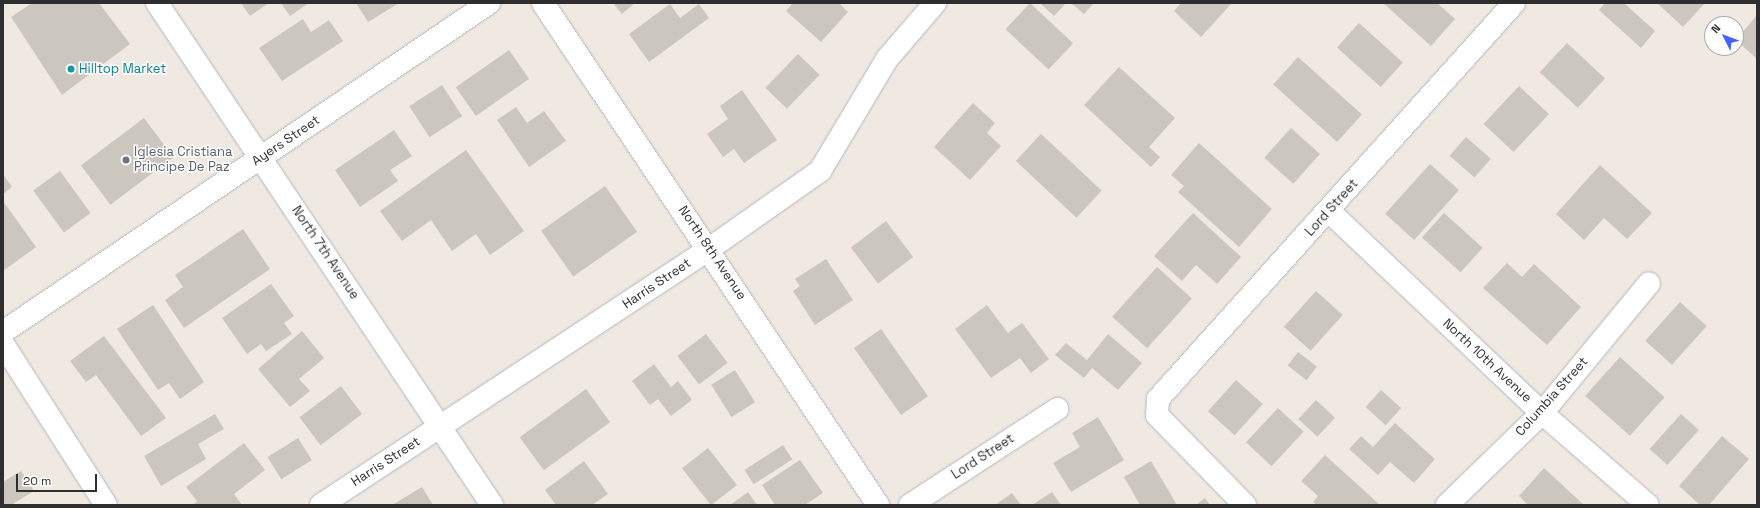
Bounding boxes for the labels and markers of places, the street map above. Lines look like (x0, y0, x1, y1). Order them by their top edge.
place label: Hilltop Market (79, 61, 166, 77)
marker: Hilltop Market (66, 64, 76, 74)
place label: Iglesia Cristiana Principe De Paz (134, 145, 232, 176)
marker: Iglesia Cristiana Principe De Paz (121, 155, 131, 165)

